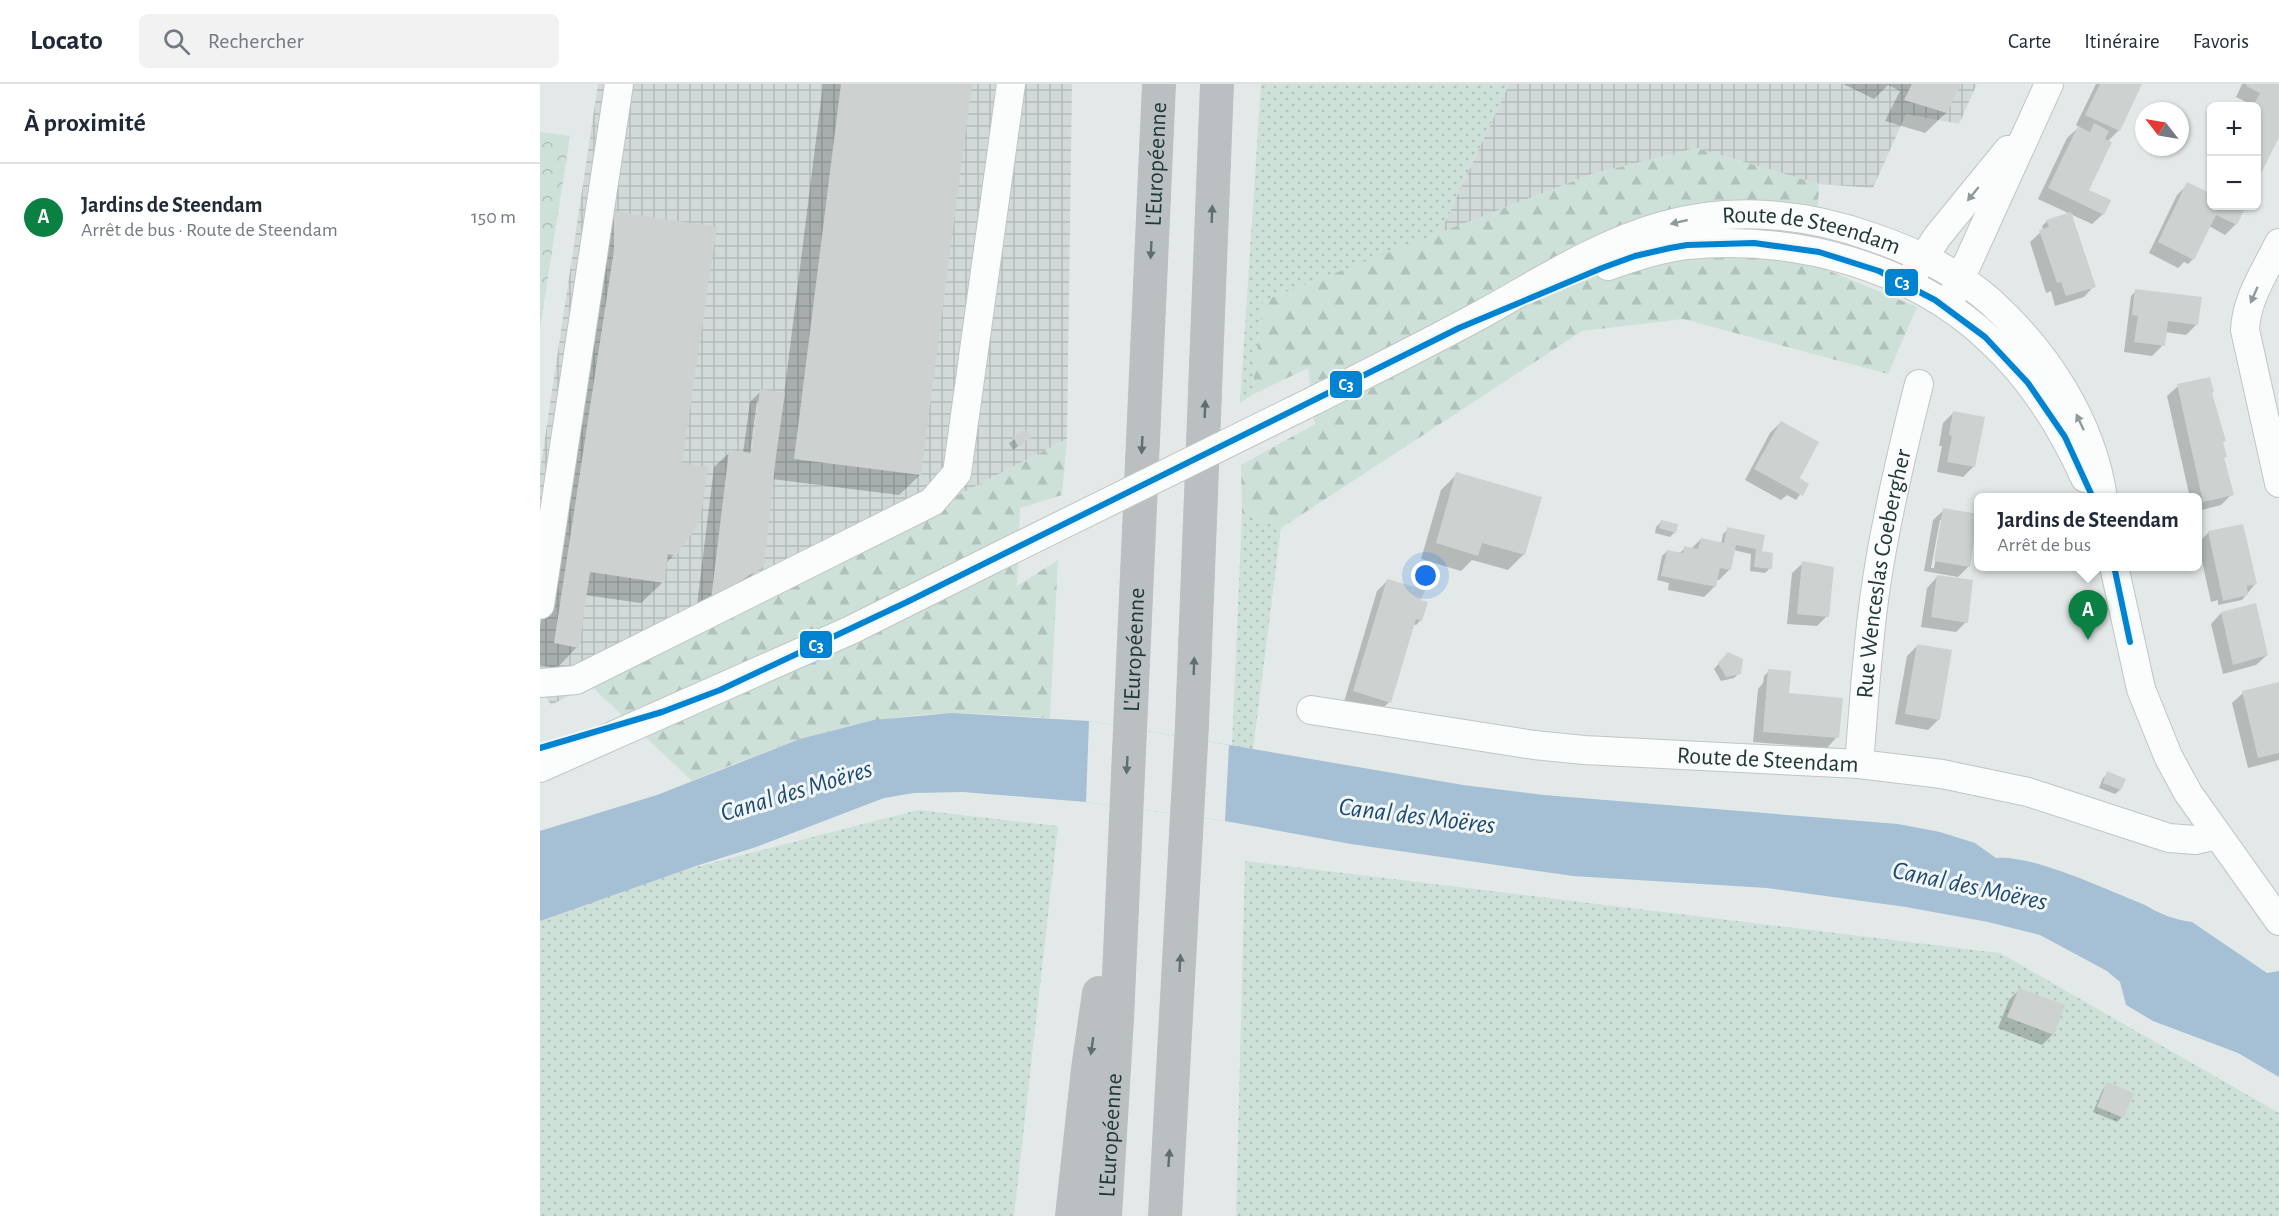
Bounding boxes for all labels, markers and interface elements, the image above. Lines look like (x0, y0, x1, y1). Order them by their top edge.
search box (139, 14, 559, 68)
icon: search (160, 25, 193, 58)
text: Locato (30, 27, 103, 55)
text: Rechercher (208, 30, 304, 52)
text: Carte (2008, 31, 2051, 52)
text: Itinéraire (2084, 31, 2160, 52)
text: Favoris (2193, 31, 2249, 52)
street label: L'Européenne (1142, 102, 1171, 227)
north arrow (2135, 102, 2189, 156)
map controls (2207, 102, 2261, 210)
button: + (2207, 102, 2261, 156)
text: À proximité (24, 110, 146, 136)
button: − (2207, 156, 2261, 210)
one-way arrow (1966, 186, 1979, 202)
text: Jardins de Steendam (81, 194, 263, 216)
street label: Route de Steendam (1721, 203, 1904, 259)
one-way arrow (1208, 204, 1217, 223)
text: A (38, 207, 50, 227)
text: 150 m (471, 207, 516, 227)
one-way arrow (1670, 217, 1689, 227)
text: Arrêt de bus · Route de Steendam (81, 220, 338, 240)
one-way arrow (1146, 241, 1155, 260)
line badge: C3 (1884, 268, 1919, 297)
text: C3 (1894, 275, 1910, 291)
one-way arrow (2249, 287, 2259, 305)
line badge: C3 (1329, 370, 1363, 399)
text: C3 (1338, 377, 1354, 393)
one-way arrow (1200, 399, 1209, 418)
one-way arrow (2075, 413, 2084, 430)
one-way arrow (1137, 435, 1146, 454)
street label: Rue Wenceslas Coebergher (1853, 447, 1916, 699)
popup (1974, 493, 2202, 571)
text: Jardins de Steendam (1997, 509, 2179, 531)
text: Arrêt de bus (1997, 535, 2091, 555)
your location (1411, 561, 1440, 590)
street label: L'Européenne (1120, 587, 1149, 712)
pin: A (2068, 590, 2108, 640)
line badge: C3 (799, 630, 833, 659)
text: C3 (808, 638, 824, 654)
one-way arrow (1189, 657, 1199, 676)
street label: Route de Steendam (1676, 744, 1859, 777)
water label: Canal des Moëres (717, 756, 875, 826)
one-way arrow (1123, 756, 1132, 775)
water label: Canal des Moëres (1337, 794, 1496, 838)
water label: Canal des Moëres (1890, 857, 2049, 915)
one-way arrow (1176, 953, 1185, 972)
one-way arrow (1087, 1036, 1096, 1055)
street label: L'Européenne (1095, 1072, 1127, 1198)
one-way arrow (1164, 1148, 1174, 1167)

